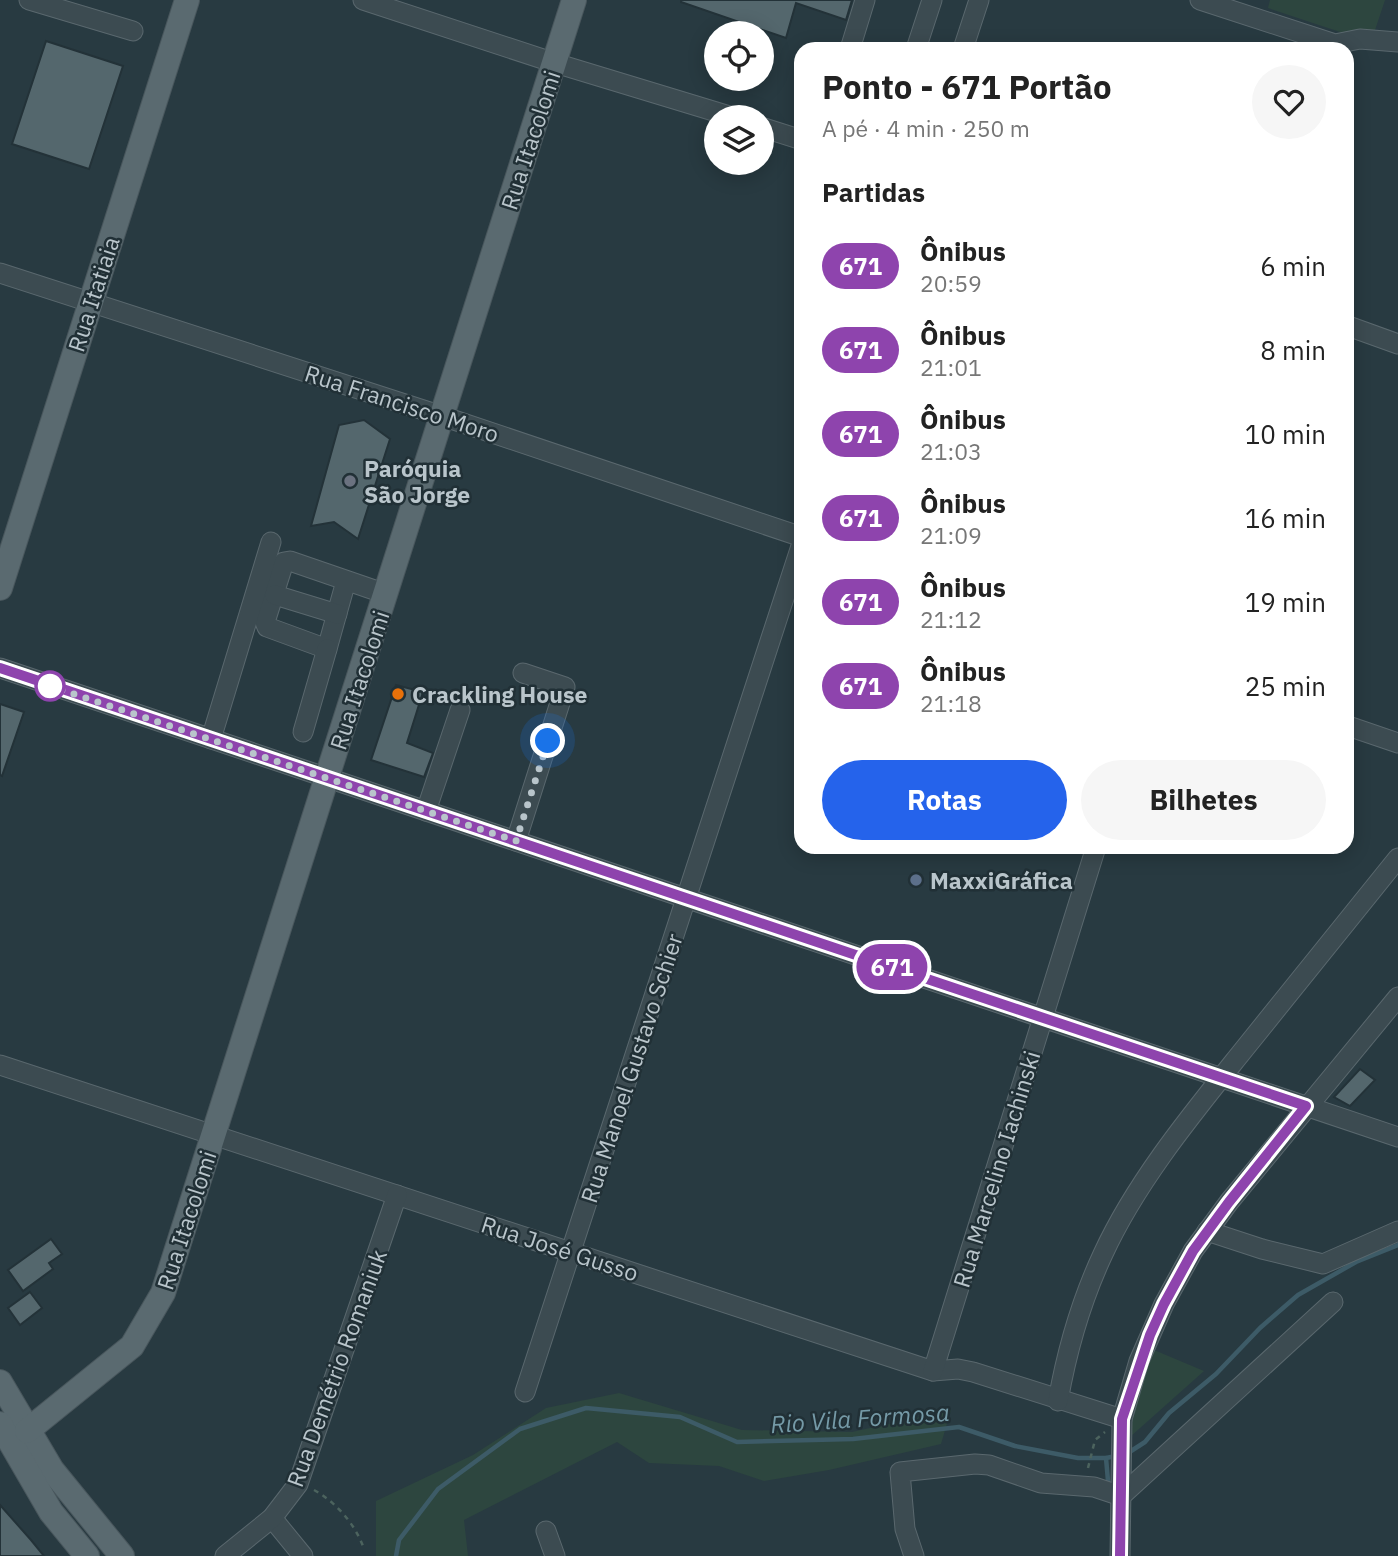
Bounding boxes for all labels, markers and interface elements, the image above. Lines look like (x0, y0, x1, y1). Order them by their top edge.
map controls (704, 21, 774, 175)
button: locate (704, 21, 774, 91)
text: Ponto - 671 Portão (822, 65, 1112, 108)
button: heart (1252, 65, 1326, 139)
street label: Rua Itacolomi (493, 67, 567, 213)
button: layers (704, 105, 774, 175)
text: A pé · 4 min · 250 m (822, 113, 1030, 143)
text: Partidas (822, 175, 925, 209)
street label: Rua Itatiaia (60, 233, 126, 355)
text: Ônibus (920, 234, 1006, 268)
text: 6 min (1260, 249, 1326, 283)
text: 671 (839, 250, 882, 282)
text: 20:59 (920, 268, 982, 298)
text: Ônibus (920, 318, 1006, 352)
text: 8 min (1260, 333, 1326, 367)
text: 671 (839, 334, 882, 366)
text: 21:01 (920, 352, 982, 382)
street label: Rua Francisco Moro (301, 357, 503, 449)
text: Ônibus (920, 402, 1006, 436)
text: 10 min (1245, 417, 1326, 451)
text: 671 (839, 418, 882, 450)
text: 21:03 (920, 436, 982, 466)
place label: Paróquia São Jorge (364, 453, 470, 509)
marker: Paróquia São Jorge (342, 473, 358, 489)
text: Ônibus (920, 486, 1006, 520)
text: 16 min (1245, 501, 1326, 535)
text: 671 (839, 502, 882, 534)
text: 21:09 (920, 520, 982, 550)
text: Ônibus (920, 570, 1006, 604)
text: 19 min (1245, 585, 1326, 619)
text: 671 (839, 586, 882, 618)
text: 21:12 (920, 604, 982, 634)
street label: Rua Itacolomi (322, 607, 396, 753)
text: Ônibus (920, 654, 1006, 688)
text: 25 min (1245, 669, 1326, 703)
text: 671 (839, 670, 882, 702)
unlabelled marker (35, 671, 65, 701)
place label: Crackling House (412, 679, 587, 709)
marker: Crackling House (390, 686, 406, 702)
text: 21:18 (920, 688, 982, 718)
your location (530, 723, 565, 758)
button: Rotas (822, 760, 1067, 840)
button: Bilhetes (1081, 760, 1326, 840)
place label: MaxxiGráfica (930, 865, 1073, 895)
marker: MaxxiGráfica (908, 872, 924, 888)
street label: Rua Manoel Gustavo Schier (573, 929, 689, 1206)
line badge: 671 (852, 944, 932, 990)
text: 671 (870, 951, 914, 983)
street label: Rua Marcelino Iachinski (946, 1047, 1046, 1291)
street label: Rua Itacolomi (149, 1147, 223, 1293)
street label: Rua José Gusso (478, 1208, 642, 1288)
street label: Rua Demétrio Romaniuk (279, 1245, 393, 1491)
water label: Rio Vila Formosa (769, 1396, 951, 1440)

